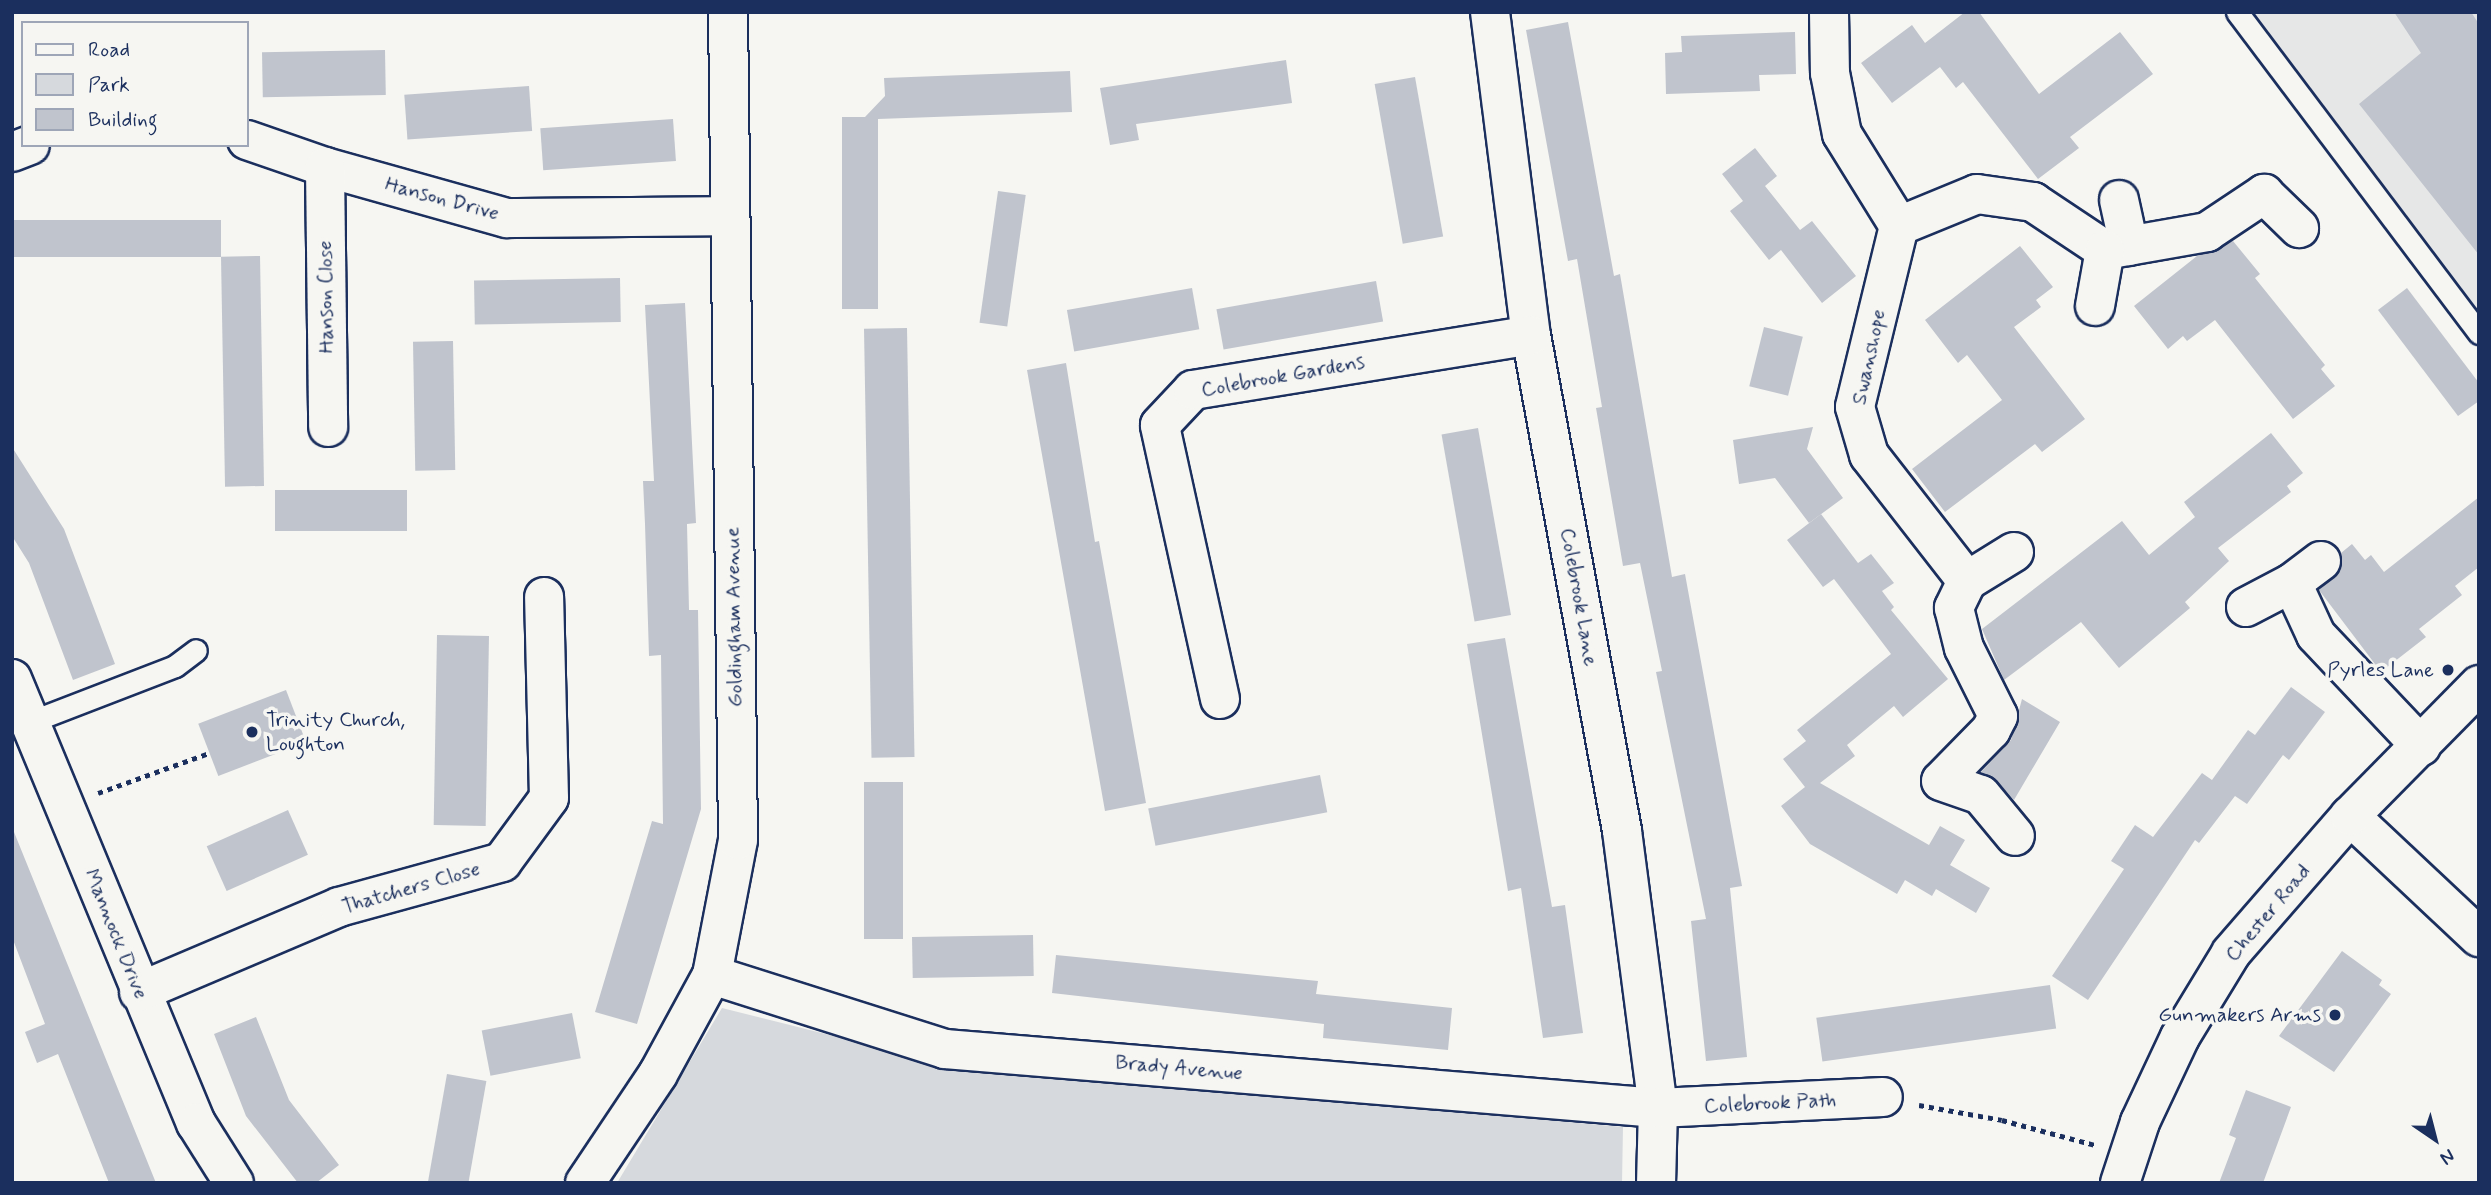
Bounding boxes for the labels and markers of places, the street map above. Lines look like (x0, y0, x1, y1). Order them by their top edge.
place label: Pyrles Lane (2325, 657, 2434, 683)
marker: Pyrles Lane (2440, 662, 2456, 678)
place label: Trinity Church, Loughton (266, 707, 410, 757)
marker: Trinity Church, Loughton (244, 724, 260, 740)
place label: Gunmakers Arms (2158, 1002, 2321, 1028)
marker: Gunmakers Arms (2327, 1007, 2343, 1023)

